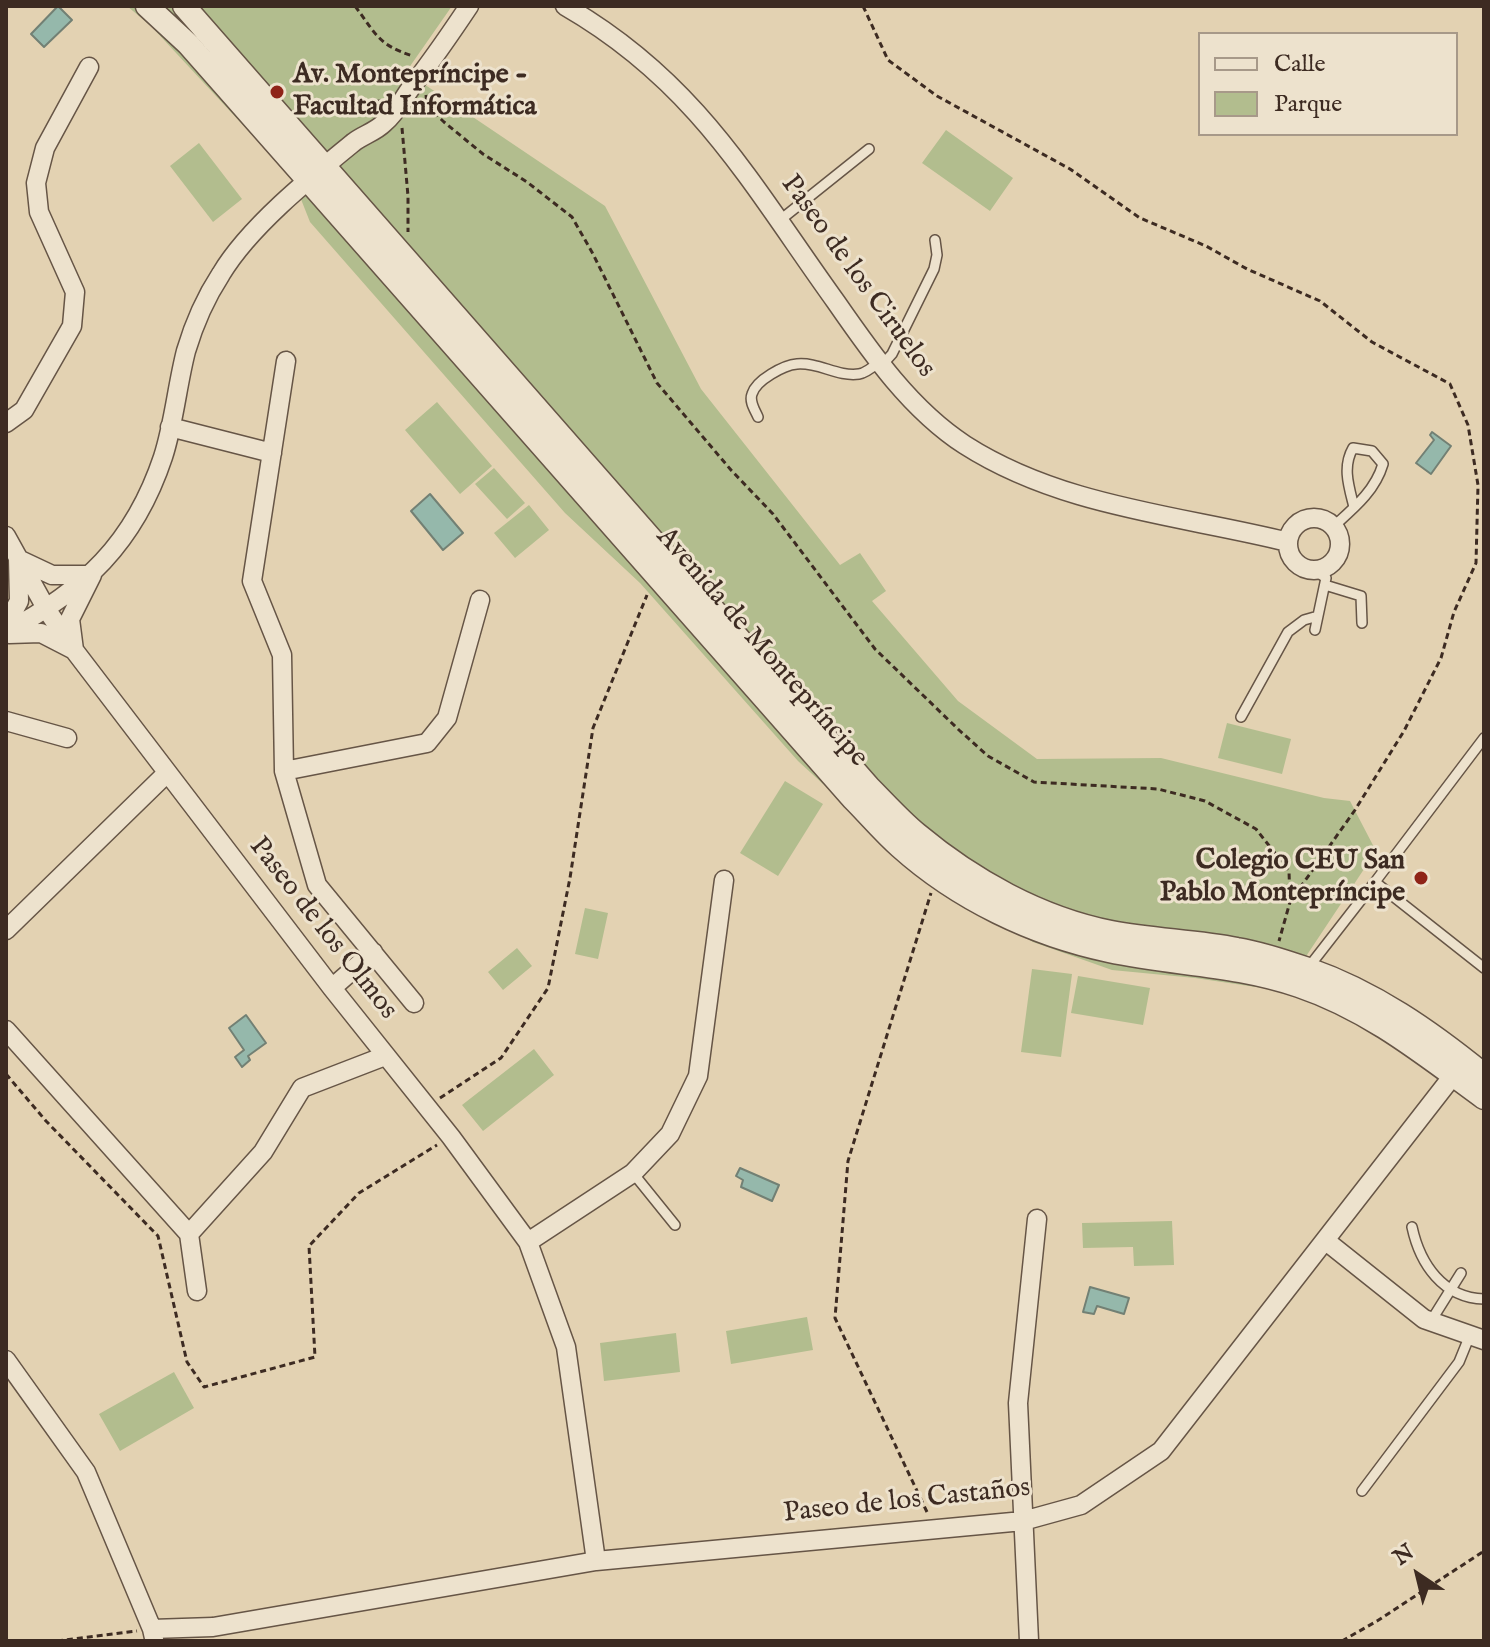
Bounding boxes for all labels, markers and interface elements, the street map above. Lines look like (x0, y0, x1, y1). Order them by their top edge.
legend (1198, 32, 1458, 136)
text: Calle (1274, 49, 1326, 80)
place label: Av. Montepríncipe - Facultad Informática (293, 59, 537, 125)
marker: Av. Montepríncipe - Facultad Informática (268, 83, 286, 101)
text: Parque (1274, 89, 1342, 120)
street label: Paseo de los Ciruelos (772, 169, 942, 385)
street label: Avenida de Montepríncipe (648, 521, 874, 775)
street label: Paseo de los Olmos (240, 831, 404, 1027)
place label: Colegio CEU San Pablo Montepríncipe (1160, 845, 1405, 911)
marker: Colegio CEU San Pablo Montepríncipe (1412, 869, 1430, 887)
street label: Paseo de los Castaños (782, 1472, 1032, 1532)
north arrow (1378, 1535, 1458, 1615)
text: N (1388, 1538, 1420, 1572)

